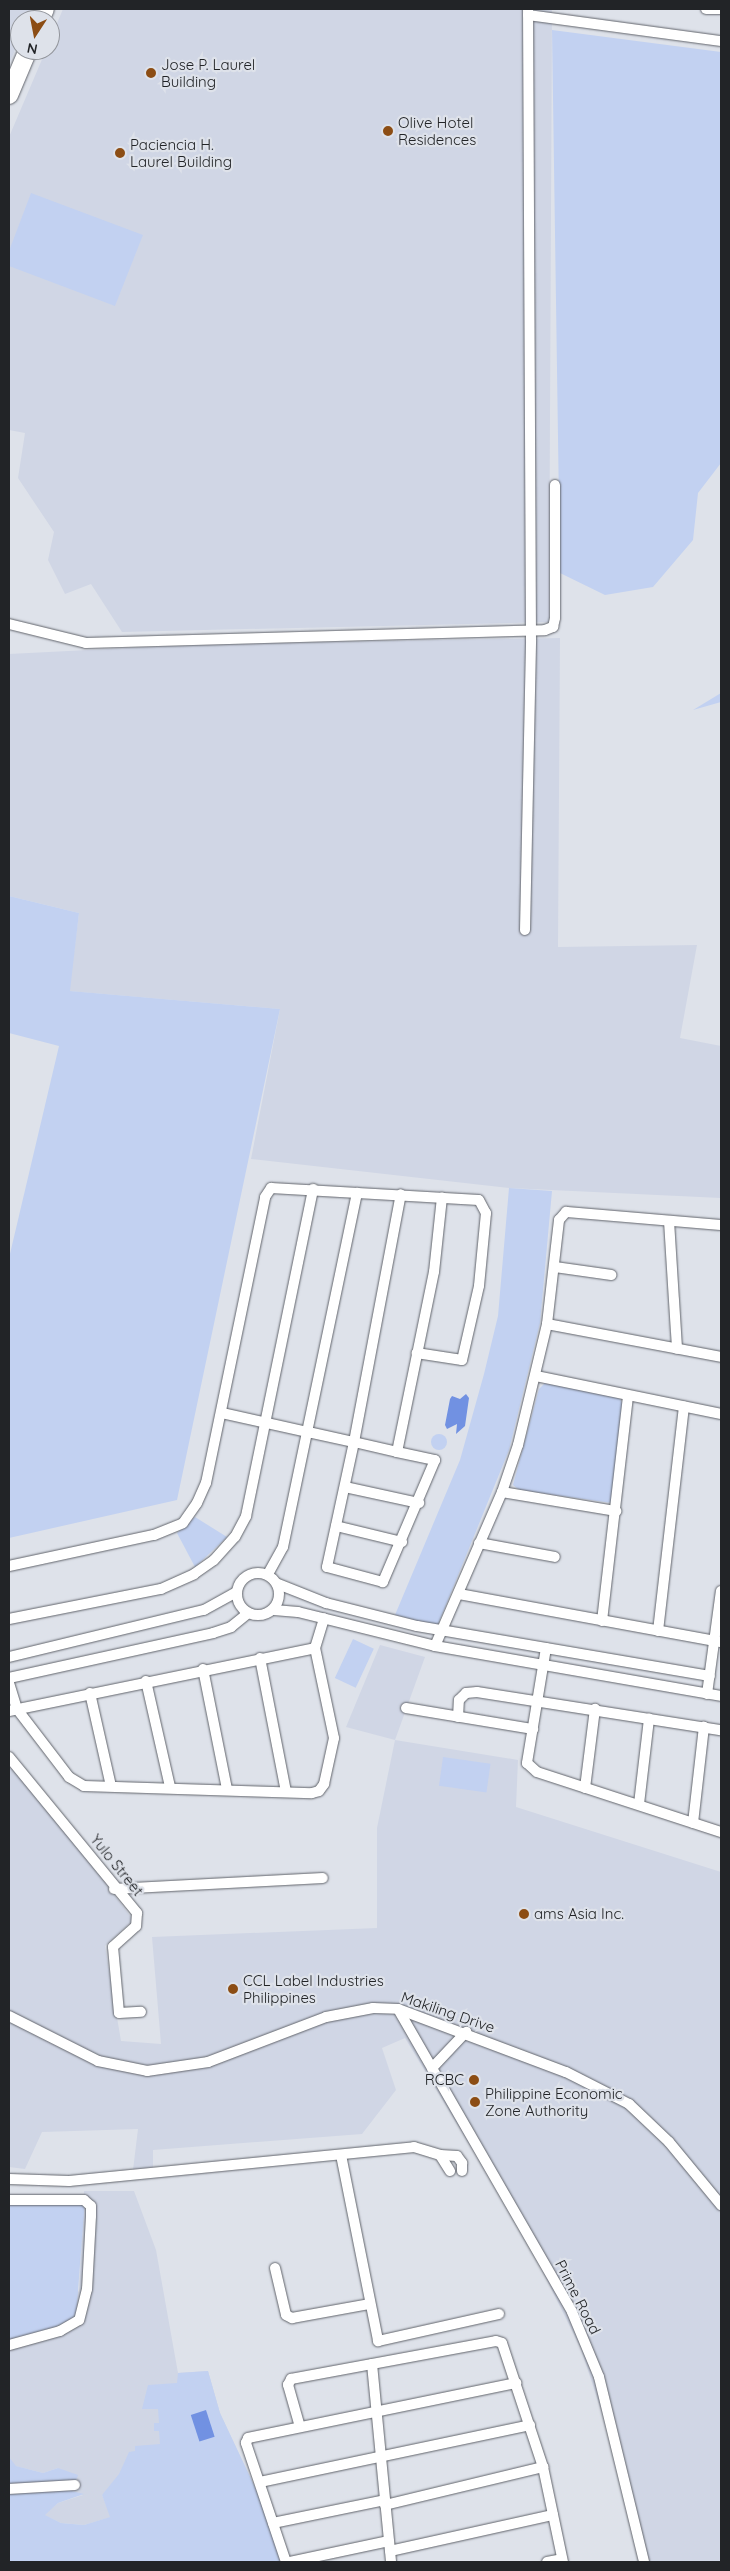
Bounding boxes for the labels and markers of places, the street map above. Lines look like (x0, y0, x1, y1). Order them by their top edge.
place label: Jose P. Laurel Building (161, 55, 255, 90)
marker: Jose P. Laurel Building (145, 67, 157, 79)
place label: Olive Hotel Residences (398, 113, 476, 148)
marker: Olive Hotel Residences (382, 125, 394, 137)
place label: Paciencia H. Laurel Building (130, 135, 232, 170)
marker: Paciencia H. Laurel Building (114, 147, 126, 159)
place label: ams Asia Inc. (534, 1905, 624, 1923)
marker: ams Asia Inc. (518, 1908, 530, 1920)
place label: CCL Label Industries Philippines (243, 1971, 384, 2006)
marker: CCL Label Industries Philippines (227, 1983, 239, 1995)
place label: RCBC (425, 2071, 464, 2089)
marker: RCBC (468, 2074, 480, 2086)
place label: Philippine Economic Zone Authority (485, 2084, 623, 2119)
marker: Philippine Economic Zone Authority (469, 2096, 481, 2108)

